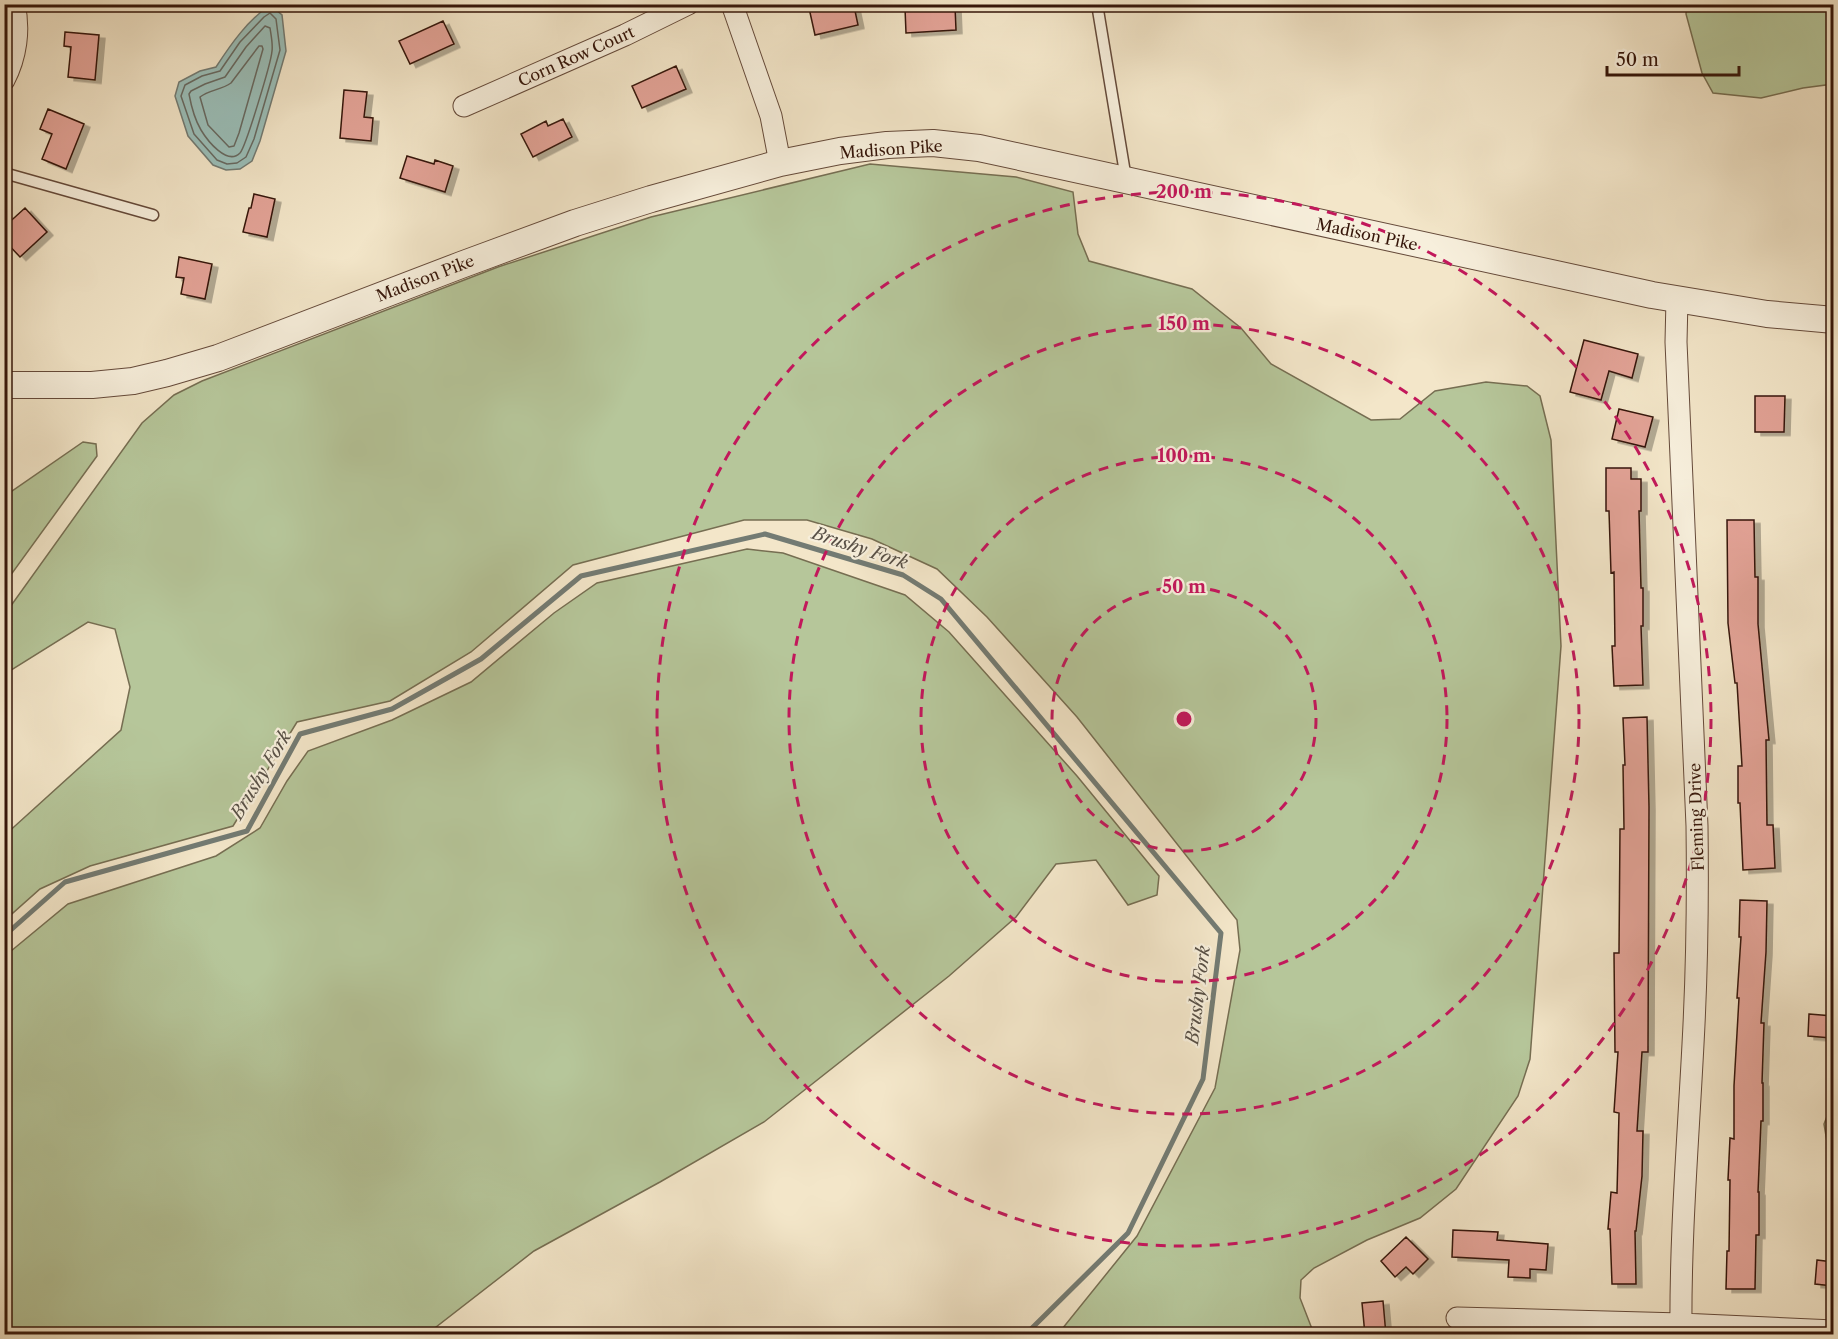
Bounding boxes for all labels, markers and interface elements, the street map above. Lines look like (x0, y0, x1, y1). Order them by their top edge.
street label: Corn Row Court (515, 21, 638, 91)
scale bar (1607, 39, 1739, 77)
text: 50 m (1616, 49, 1659, 71)
street label: Madison Pike (839, 135, 943, 163)
text: 200 m (1156, 181, 1212, 203)
street label: Madison Pike (1314, 213, 1420, 255)
street label: Madison Pike (373, 250, 477, 306)
text: 150 m (1158, 313, 1210, 335)
text: 100 m (1157, 445, 1211, 467)
water label: Brushy Fork (807, 522, 911, 574)
text: 50 m (1162, 576, 1206, 598)
centre of rings (1174, 709, 1194, 729)
water label: Brushy Fork (225, 726, 296, 825)
street label: Fleming Drive (1684, 763, 1708, 871)
water label: Brushy Fork (1181, 944, 1215, 1048)

